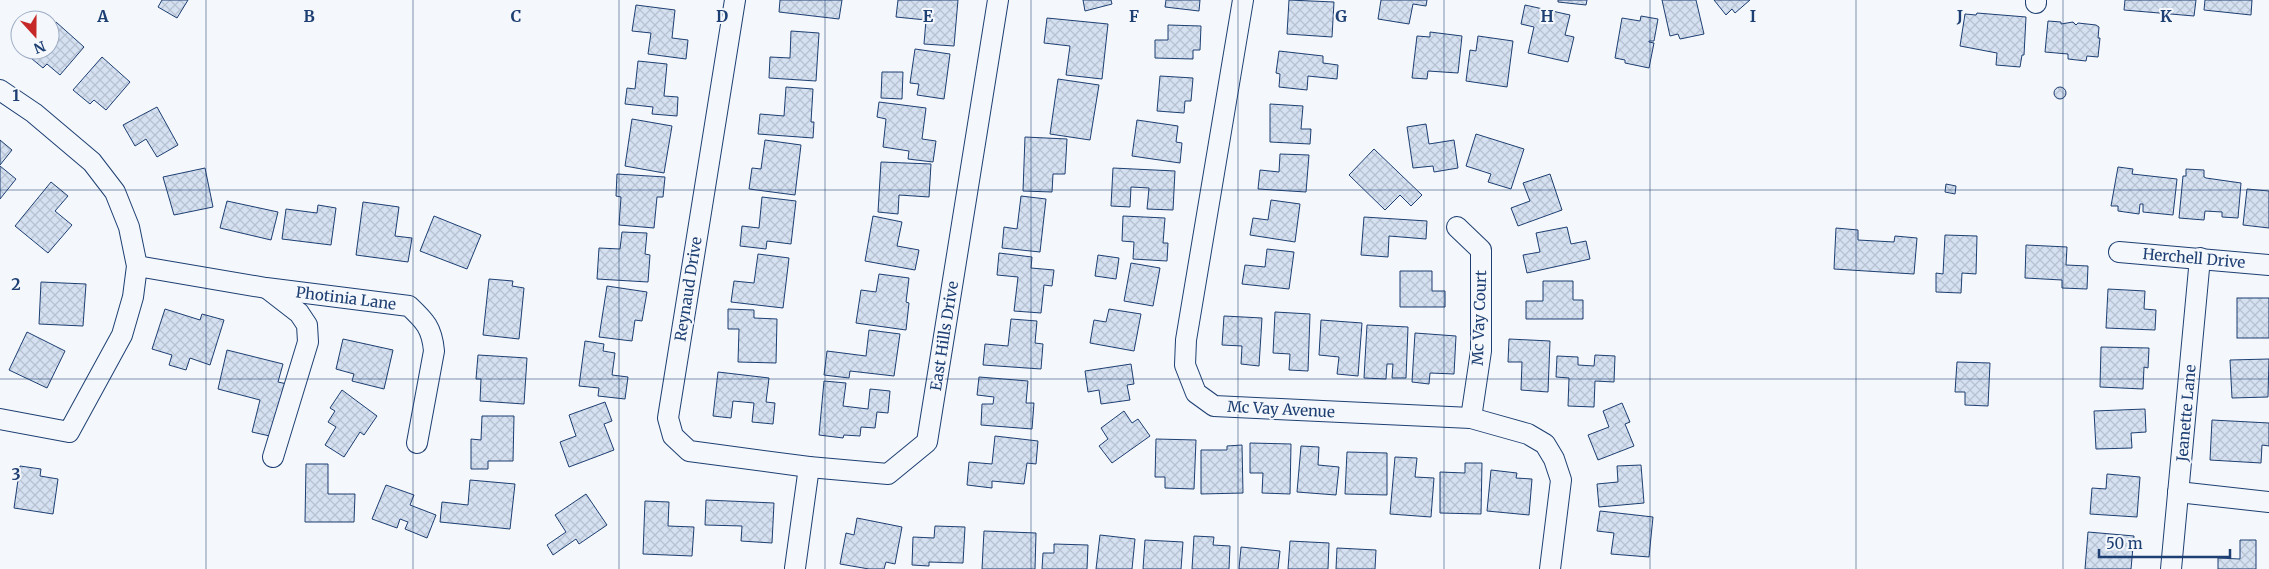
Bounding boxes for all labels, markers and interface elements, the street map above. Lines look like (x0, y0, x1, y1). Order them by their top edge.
text: A (96, 6, 109, 26)
text: B (303, 6, 315, 26)
text: C (511, 6, 521, 26)
text: D (716, 6, 728, 26)
text: E (923, 6, 934, 26)
text: F (1129, 6, 1139, 26)
text: G (1335, 6, 1347, 26)
text: H (1540, 6, 1554, 26)
text: I (1750, 6, 1756, 26)
text: J (1956, 6, 1963, 26)
text: K (2160, 6, 2172, 26)
north arrow (10, 10, 60, 60)
text: N (31, 37, 48, 58)
text: 1 (12, 85, 20, 105)
street label: Reynaud Drive (670, 235, 706, 343)
street label: Herchell Drive (2142, 244, 2246, 272)
street label: Mc Vay Court (1468, 270, 1490, 366)
text: 2 (11, 274, 21, 294)
street label: East Hills Drive (926, 280, 962, 392)
street label: Photinia Lane (295, 282, 397, 314)
street label: Jeanette Lane (2172, 364, 2200, 463)
street label: Mc Vay Avenue (1227, 397, 1335, 421)
text: 3 (11, 464, 21, 484)
scale bar (2099, 526, 2230, 558)
text: 50 m (2106, 534, 2143, 553)

